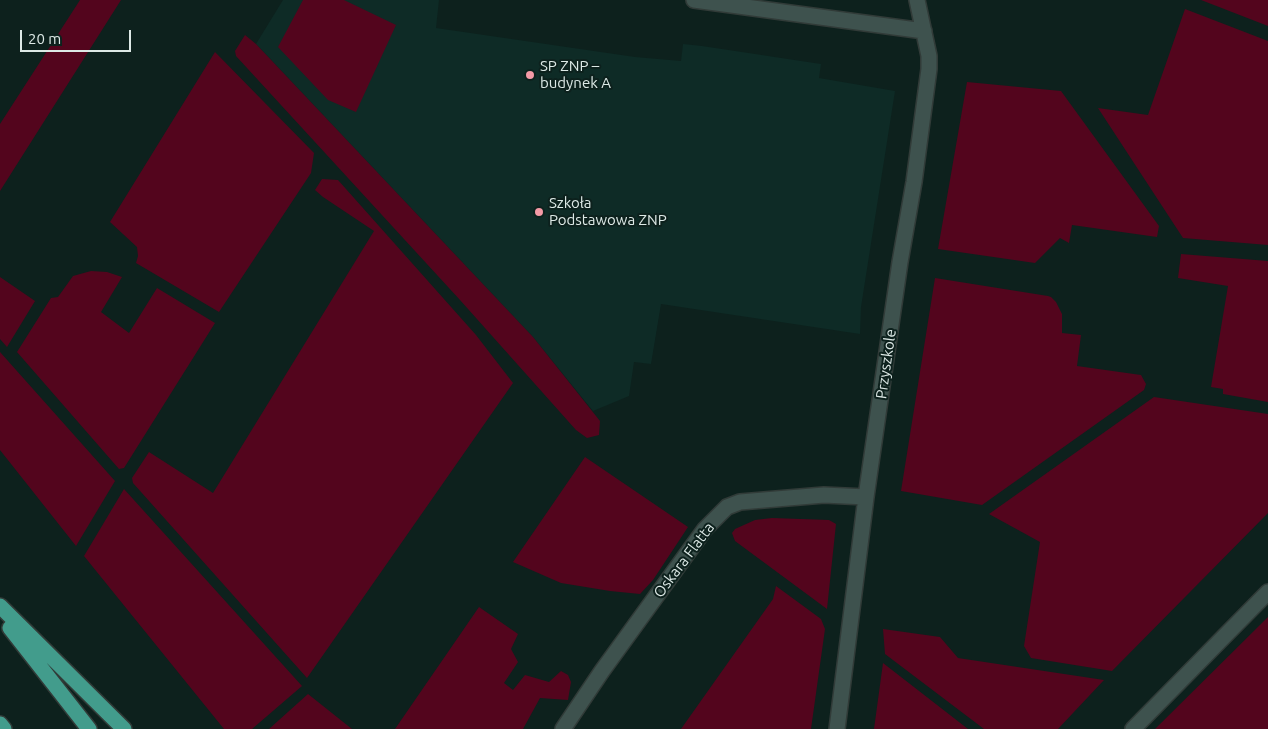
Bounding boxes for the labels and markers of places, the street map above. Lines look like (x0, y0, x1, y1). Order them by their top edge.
place label: SP ZNP – budynek A (540, 57, 611, 92)
marker: SP ZNP – budynek A (524, 69, 536, 81)
place label: Szkoła Podstawowa ZNP (549, 194, 667, 229)
marker: Szkoła Podstawowa ZNP (533, 206, 545, 218)

